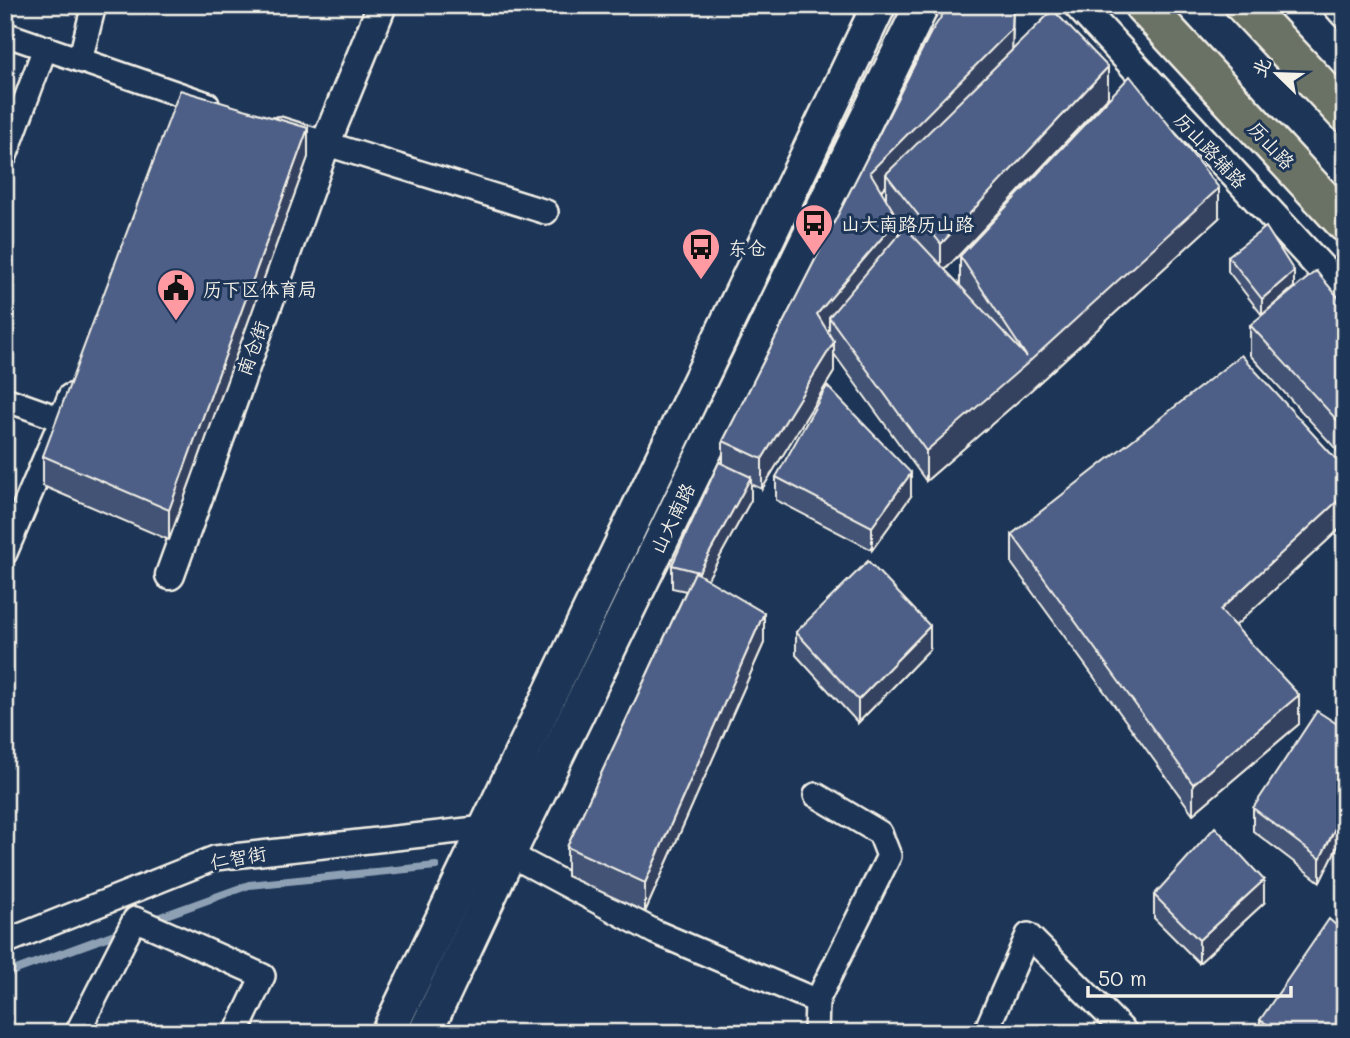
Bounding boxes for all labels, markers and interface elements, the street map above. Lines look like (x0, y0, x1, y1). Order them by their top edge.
north arrow (1242, 38, 1312, 108)
text: 北 (1246, 54, 1276, 81)
street label: 历山路辅路 (1169, 107, 1253, 193)
street label: 历山路 (1243, 116, 1301, 174)
bus stop icon: 山大南路历山路 (793, 202, 835, 257)
place label: 山大南路历山路 (841, 211, 974, 236)
bus stop icon: 东仓 (680, 226, 722, 281)
place label: 东仓 (728, 235, 766, 260)
public building icon: 历下区体育局 (155, 267, 197, 322)
place label: 历下区体育局 (203, 276, 317, 301)
street label: 南仓街 (231, 317, 273, 379)
street label: 山大南路 (644, 478, 700, 558)
street label: 仁智街 (208, 840, 268, 874)
scale bar (1088, 954, 1290, 998)
text: 50 m (1098, 964, 1147, 991)

